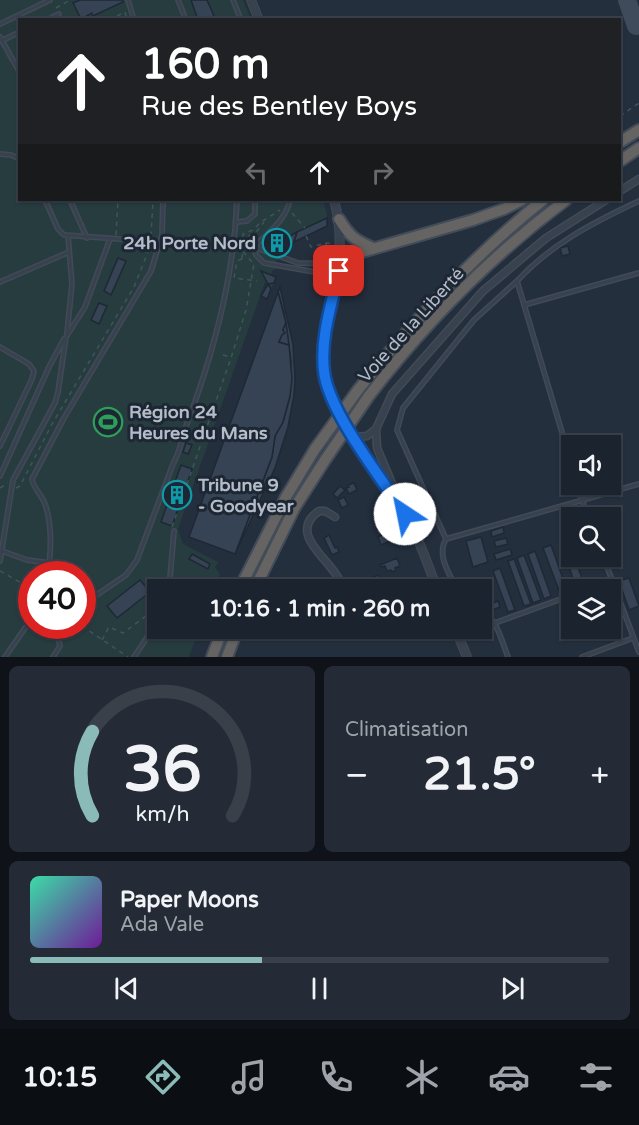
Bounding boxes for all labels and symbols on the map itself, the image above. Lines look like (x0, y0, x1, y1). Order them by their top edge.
building icon: 24h Porte Nord (261, 227, 293, 259)
place label: 24h Porte Nord (123, 232, 256, 254)
pin (313, 245, 364, 296)
street label: Voie de la Liberté (353, 263, 469, 387)
place label: Région 24 Heures du Mans (129, 401, 268, 444)
sports icon: Région 24 Heures du Mans (92, 406, 124, 438)
place label: Tribune 9 - Goodyear (197, 474, 295, 517)
building icon: Tribune 9 - Goodyear (161, 479, 193, 511)
position arrow (373, 482, 437, 546)
speed limit sign: 40 (18, 561, 96, 639)

